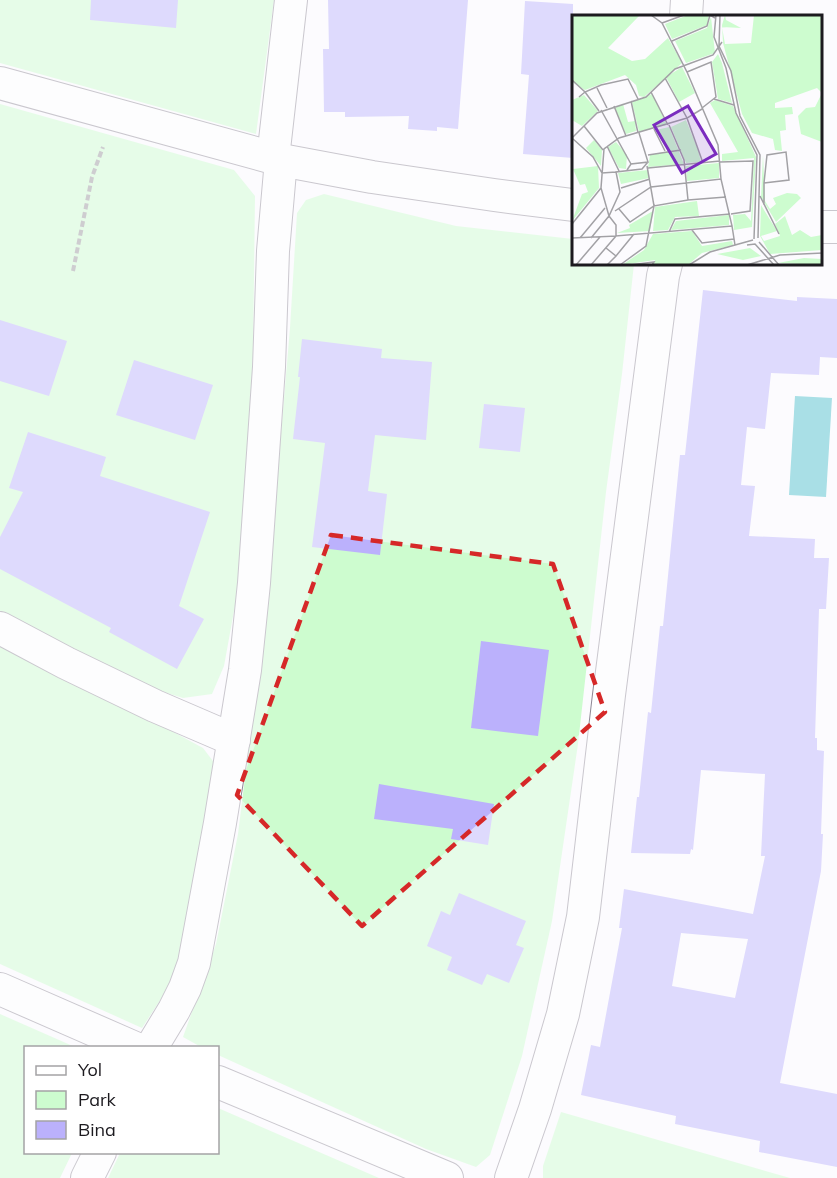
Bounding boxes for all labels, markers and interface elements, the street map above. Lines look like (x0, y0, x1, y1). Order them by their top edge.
inset map (572, 15, 822, 266)
legend (24, 1046, 219, 1154)
text: Yol (77, 1058, 102, 1081)
text: Park (78, 1088, 117, 1111)
text: Bina (78, 1118, 116, 1141)

